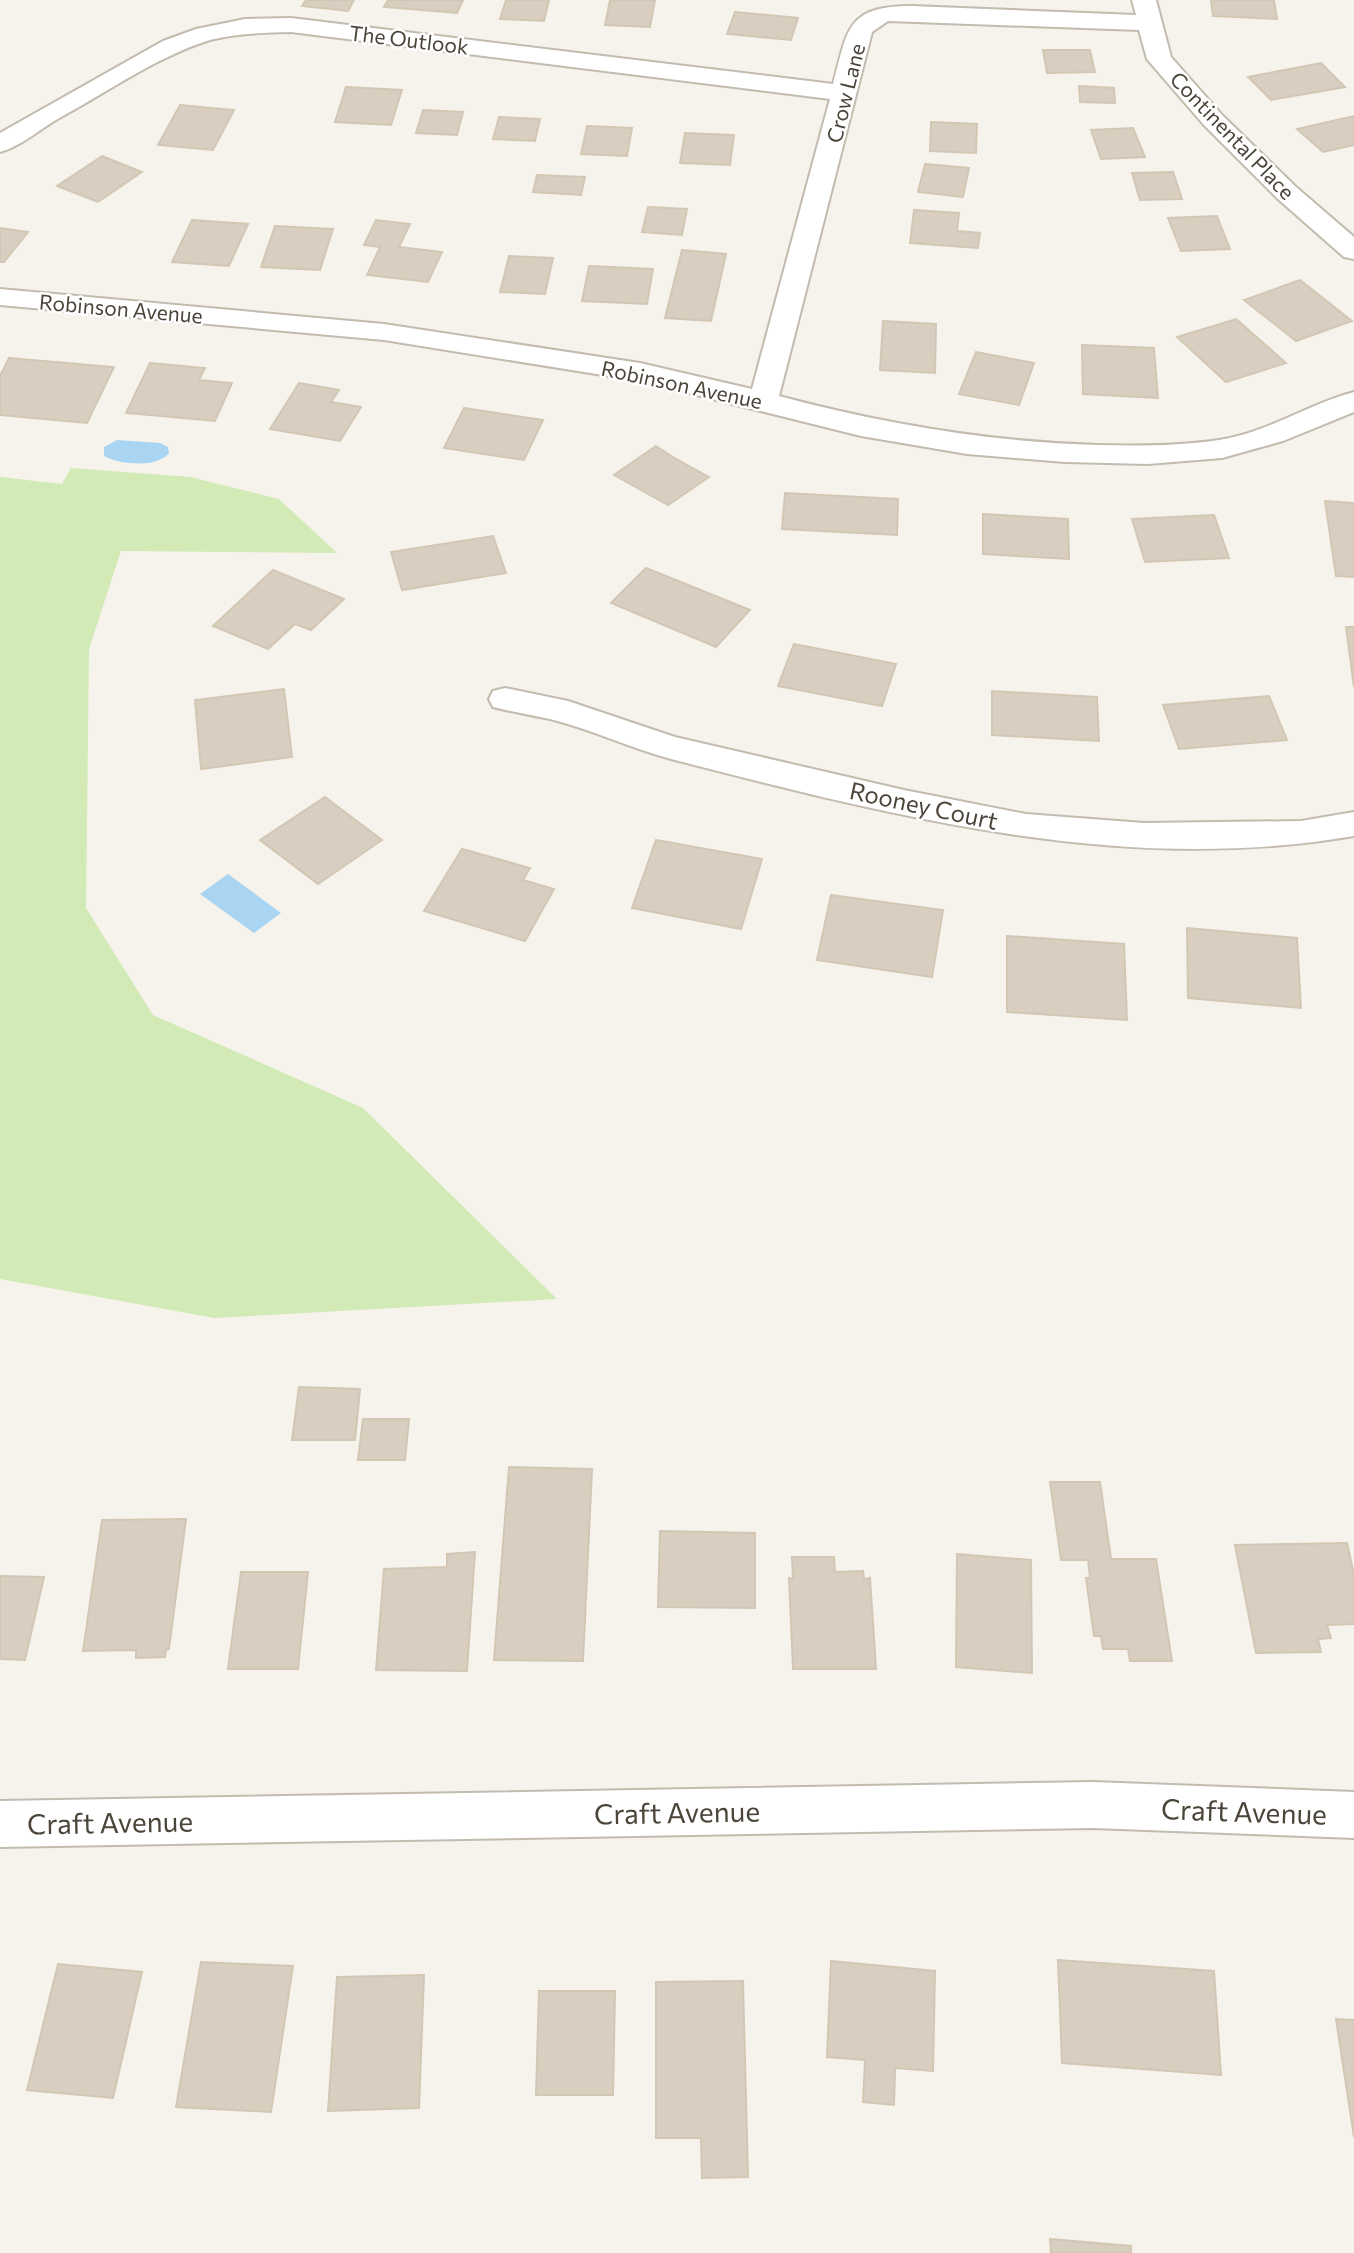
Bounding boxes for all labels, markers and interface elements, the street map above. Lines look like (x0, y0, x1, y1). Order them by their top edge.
street label: The Outlook (348, 19, 470, 59)
street label: Crow Lane (821, 41, 869, 145)
street label: Continental Place (1166, 66, 1300, 204)
street label: Robinson Avenue (38, 288, 204, 328)
street label: Robinson Avenue (599, 355, 765, 413)
street label: Rooney Court (847, 775, 1001, 835)
street label: Craft Avenue (1160, 1791, 1328, 1831)
street label: Craft Avenue (594, 1794, 760, 1830)
street label: Craft Avenue (27, 1804, 193, 1840)

